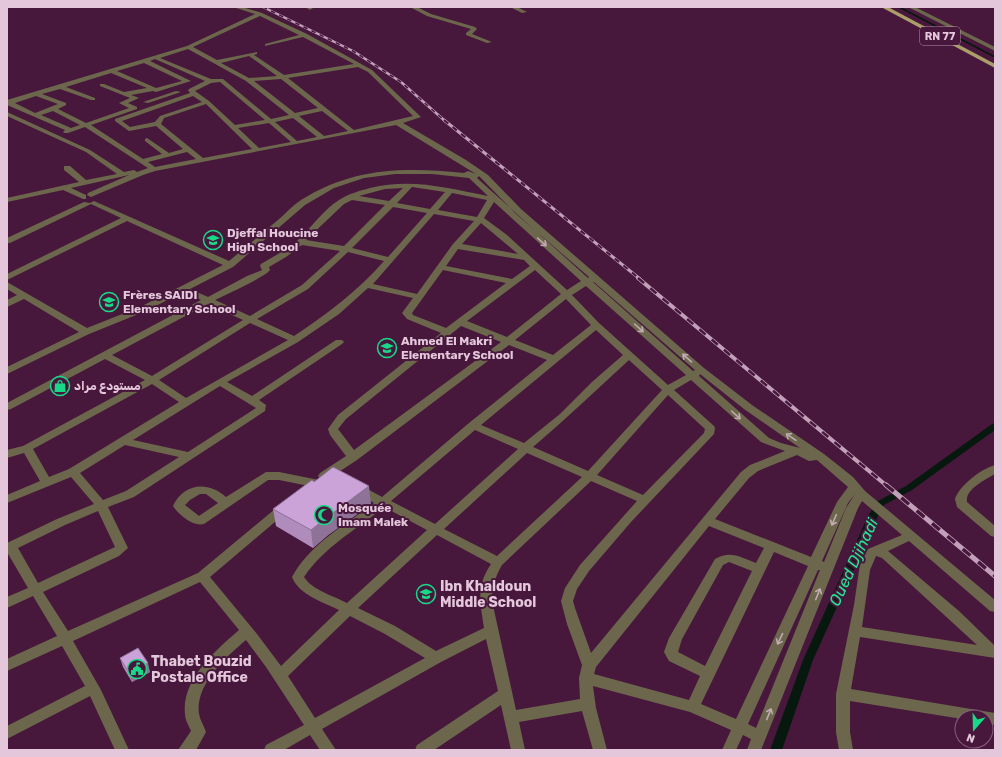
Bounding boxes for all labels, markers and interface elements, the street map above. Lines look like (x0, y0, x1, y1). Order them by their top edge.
road number: RN 77 (920, 27, 960, 45)
place label: Djeffal Houcine High School (227, 226, 318, 254)
school or university icon: Djeffal Houcine High School (202, 229, 224, 251)
one-way arrow (537, 237, 547, 247)
place label: Frères SAIDI Elementary School (123, 288, 235, 316)
school or university icon: Frères SAIDI Elementary School (98, 291, 120, 313)
one-way arrow (634, 324, 644, 333)
place label: Ahmed El Makri Elementary School (401, 334, 513, 362)
school or university icon: Ahmed El Makri Elementary School (376, 337, 398, 359)
one-way arrow (682, 353, 693, 362)
shop icon: مستودع مراد (49, 375, 71, 397)
place label: مستودع مراد (74, 379, 141, 394)
one-way arrow (731, 410, 741, 419)
one-way arrow (785, 432, 797, 440)
place label: Mosquée Imam Malek (338, 501, 408, 529)
mosque icon: Mosquée Imam Malek (313, 504, 335, 526)
water label: Oued Djihadi (825, 514, 882, 609)
one-way arrow (830, 514, 838, 526)
place label: Ibn Khaldoun Middle School (440, 578, 536, 611)
school or university icon: Ibn Khaldoun Middle School (415, 583, 437, 605)
one-way arrow (815, 588, 823, 600)
one-way arrow (776, 632, 783, 644)
place label: Thabet Bouzid Postale Office (151, 653, 252, 686)
public building icon: Thabet Bouzid Postale Office (126, 658, 148, 680)
one-way arrow (766, 708, 773, 720)
north arrow (954, 709, 994, 749)
text: N (965, 730, 977, 745)

